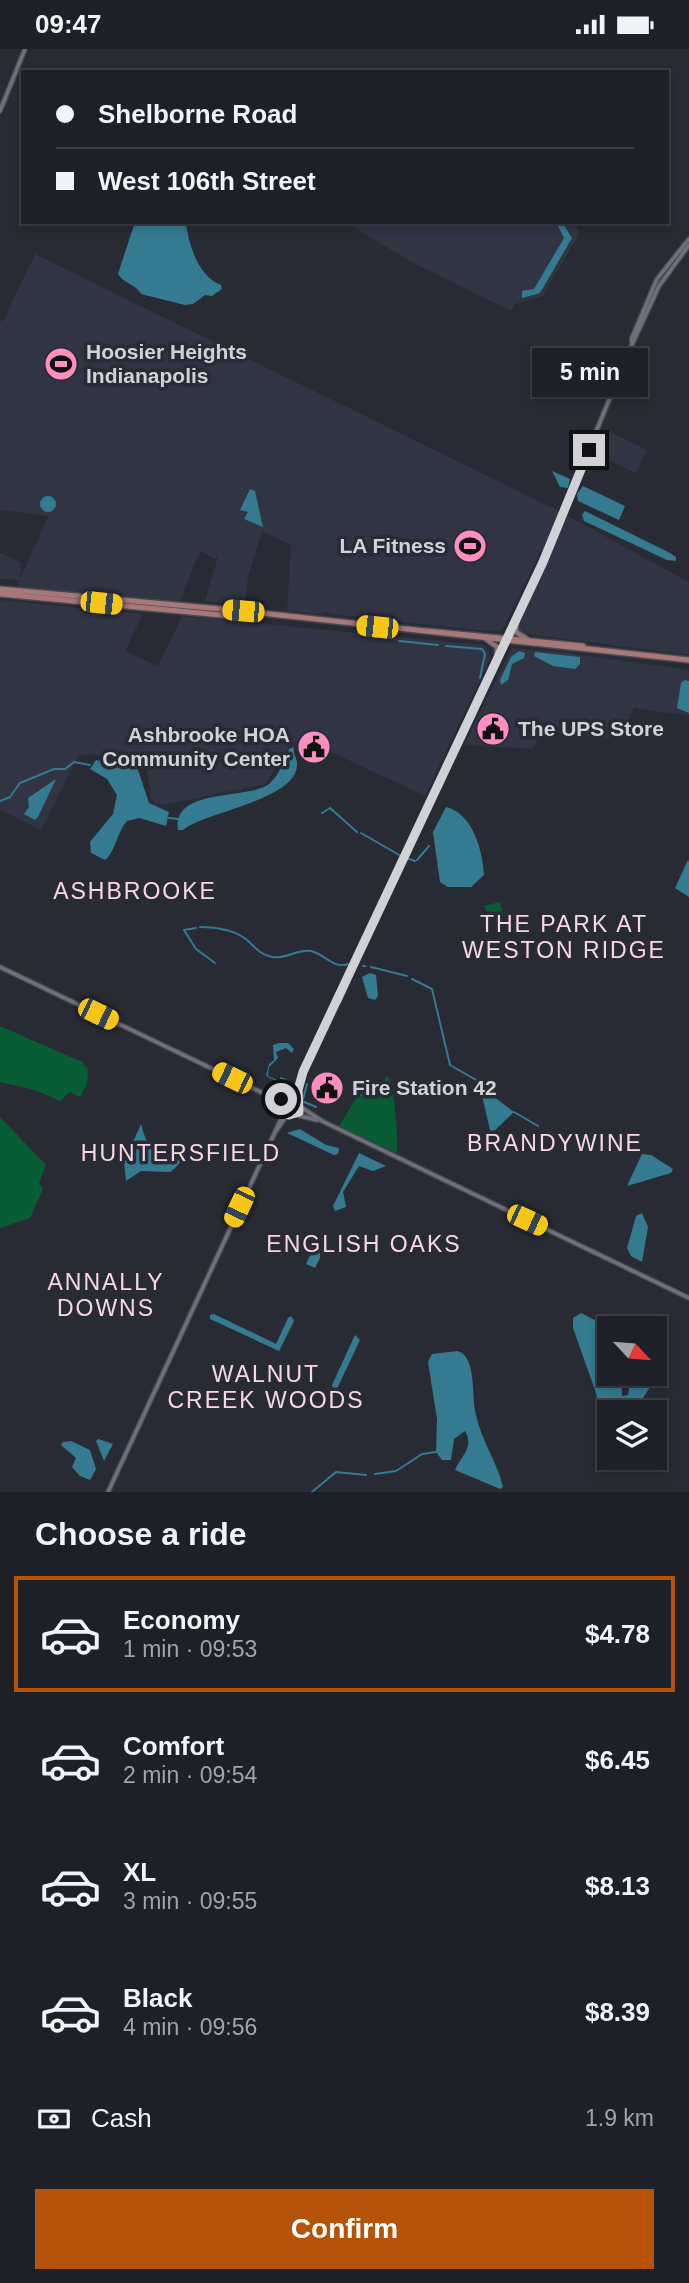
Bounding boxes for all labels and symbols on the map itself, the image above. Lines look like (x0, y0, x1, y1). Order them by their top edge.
place label: Hoosier Heights Indianapolis (86, 340, 247, 387)
sports icon: Hoosier Heights Indianapolis (42, 345, 80, 383)
callout: 5 min (531, 349, 647, 397)
route end (573, 434, 605, 466)
sports icon: LA Fitness (451, 527, 489, 565)
place label: LA Fitness (339, 534, 446, 557)
car (80, 590, 123, 616)
car (222, 599, 265, 623)
car (356, 614, 399, 640)
public building icon: The UPS Store (474, 710, 512, 748)
place label: The UPS Store (518, 717, 664, 740)
place label: Ashbrooke HOA Community Center (102, 723, 290, 770)
public building icon: Ashbrooke HOA Community Center (295, 728, 333, 766)
district label: ASHBROOKE (53, 878, 217, 904)
district label: THE PARK AT WESTON RIDGE (462, 911, 666, 963)
car (75, 995, 122, 1033)
car (209, 1059, 256, 1097)
public building icon: Fire Station 42 (308, 1069, 346, 1107)
place label: Fire Station 42 (352, 1076, 497, 1099)
route start (265, 1083, 297, 1115)
district label: BRANDYWINE (467, 1130, 643, 1156)
district label: HUNTERSFIELD (81, 1140, 281, 1166)
car (221, 1184, 258, 1230)
car (504, 1202, 551, 1238)
district label: ENGLISH OAKS (266, 1231, 462, 1257)
district label: ANNALLY DOWNS (47, 1269, 165, 1321)
north arrow (597, 1316, 667, 1386)
district label: WALNUT CREEK WOODS (167, 1361, 365, 1413)

